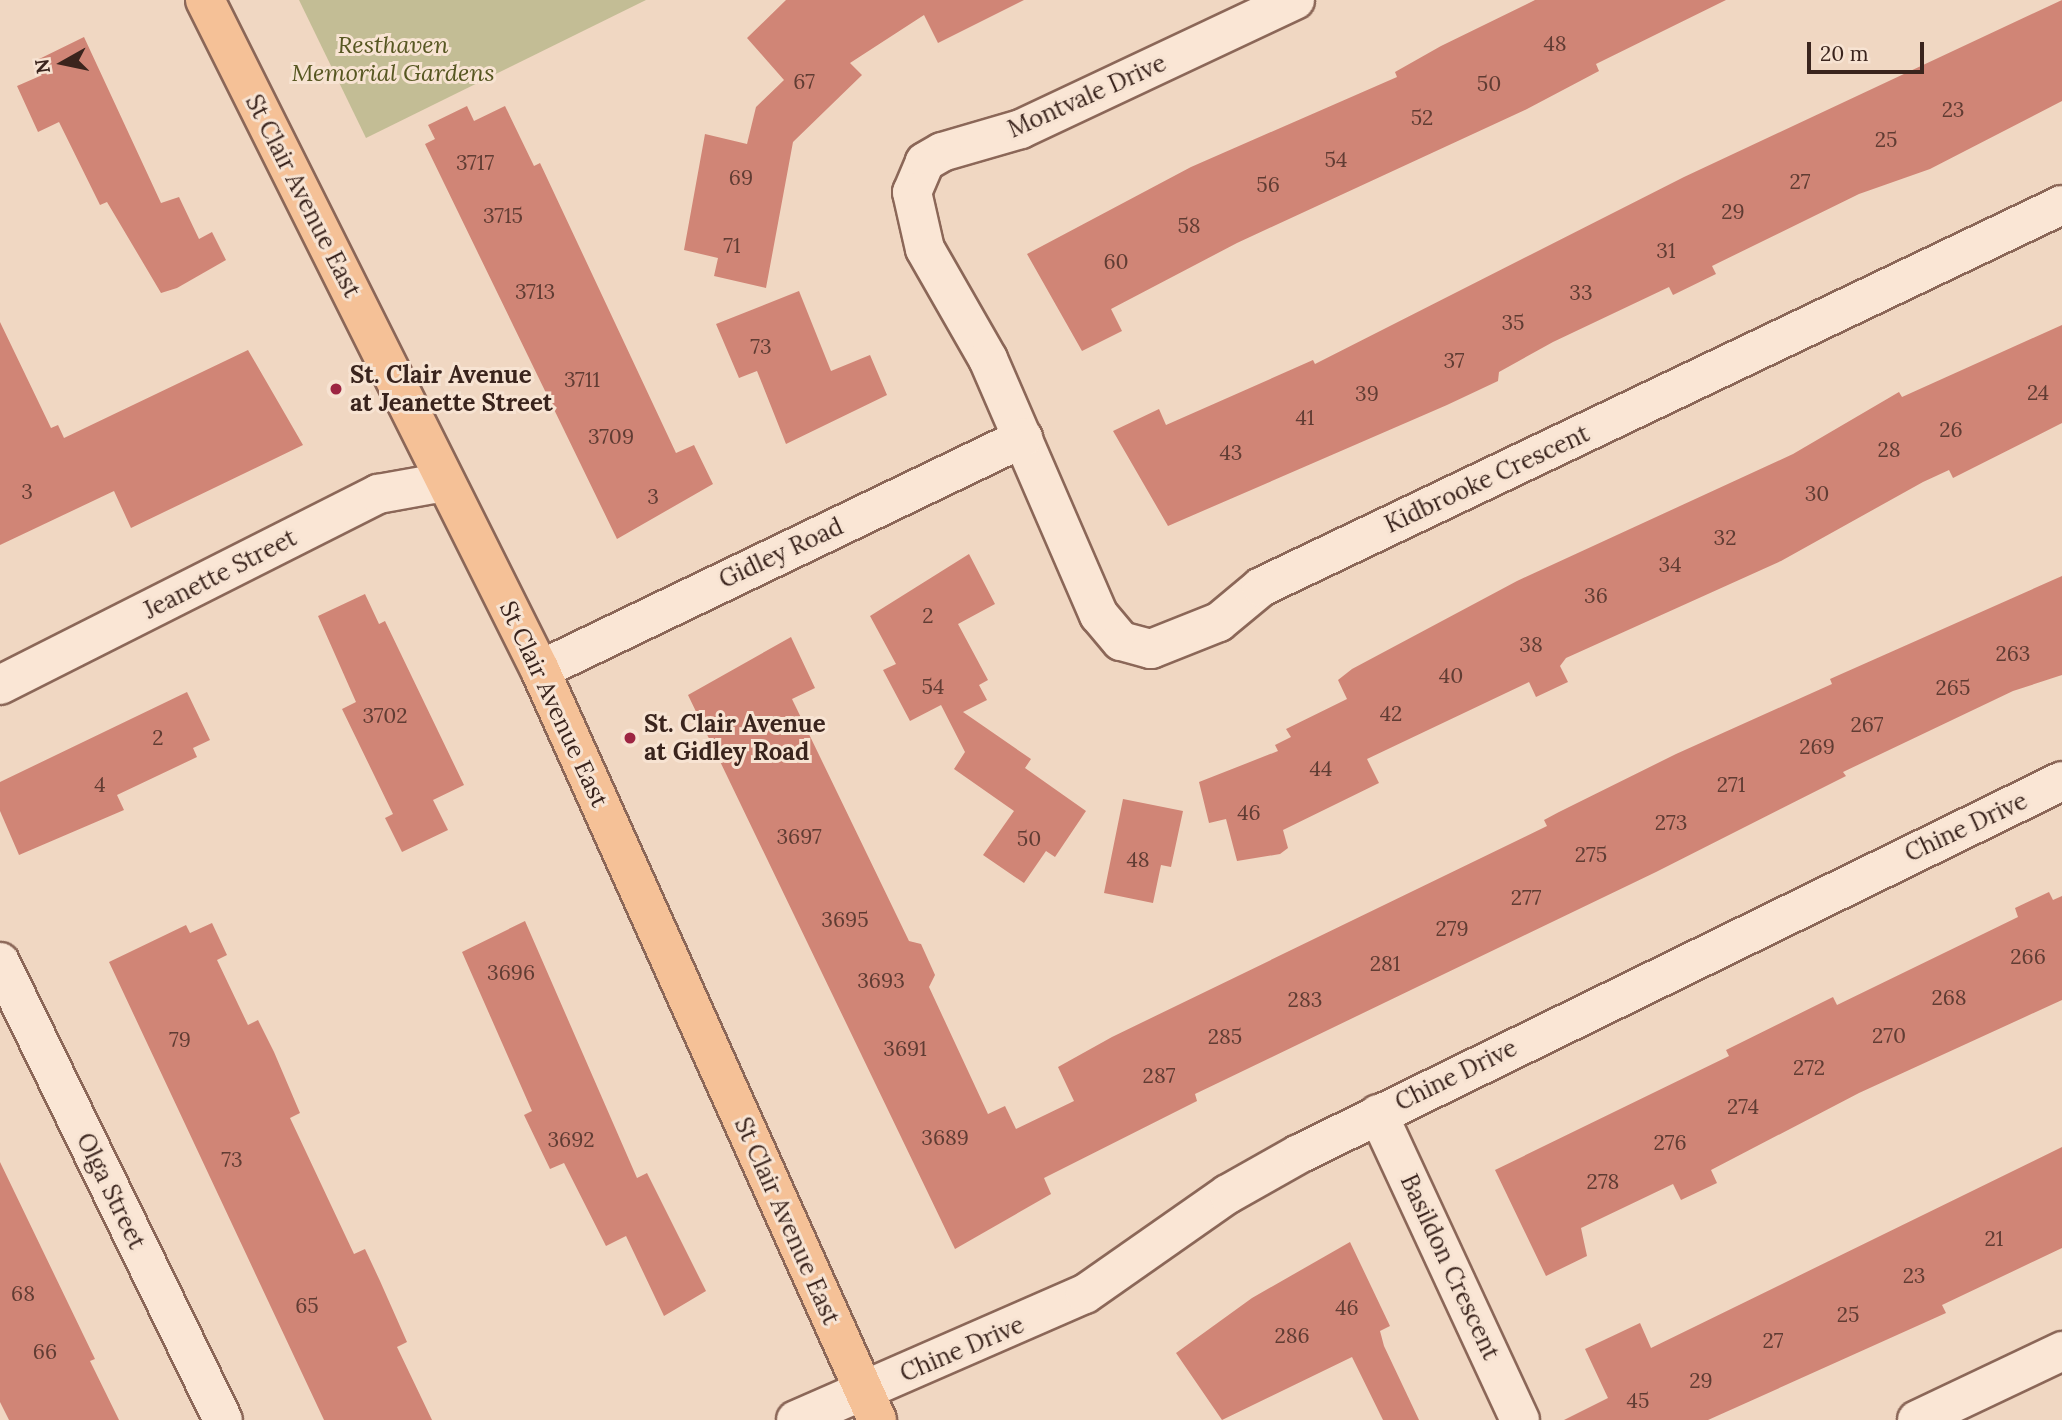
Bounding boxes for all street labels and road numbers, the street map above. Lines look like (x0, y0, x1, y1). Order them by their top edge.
street label: Montvale Drive (1003, 48, 1171, 144)
street label: St Clair Avenue East (239, 90, 367, 302)
street label: Kidbrooke Crescent (1380, 419, 1594, 539)
street label: Gidley Road (714, 512, 848, 594)
street label: Jeanette Street (139, 523, 301, 625)
street label: St Clair Avenue East (494, 597, 614, 811)
street label: Chine Drive (1900, 786, 2032, 868)
street label: Chine Drive (1390, 1033, 1522, 1117)
street label: St Clair Avenue East (728, 1113, 846, 1329)
street label: Olga Street (71, 1128, 151, 1254)
street label: Basildon Crescent (1394, 1170, 1506, 1364)
street label: Chine Drive (896, 1310, 1028, 1388)

